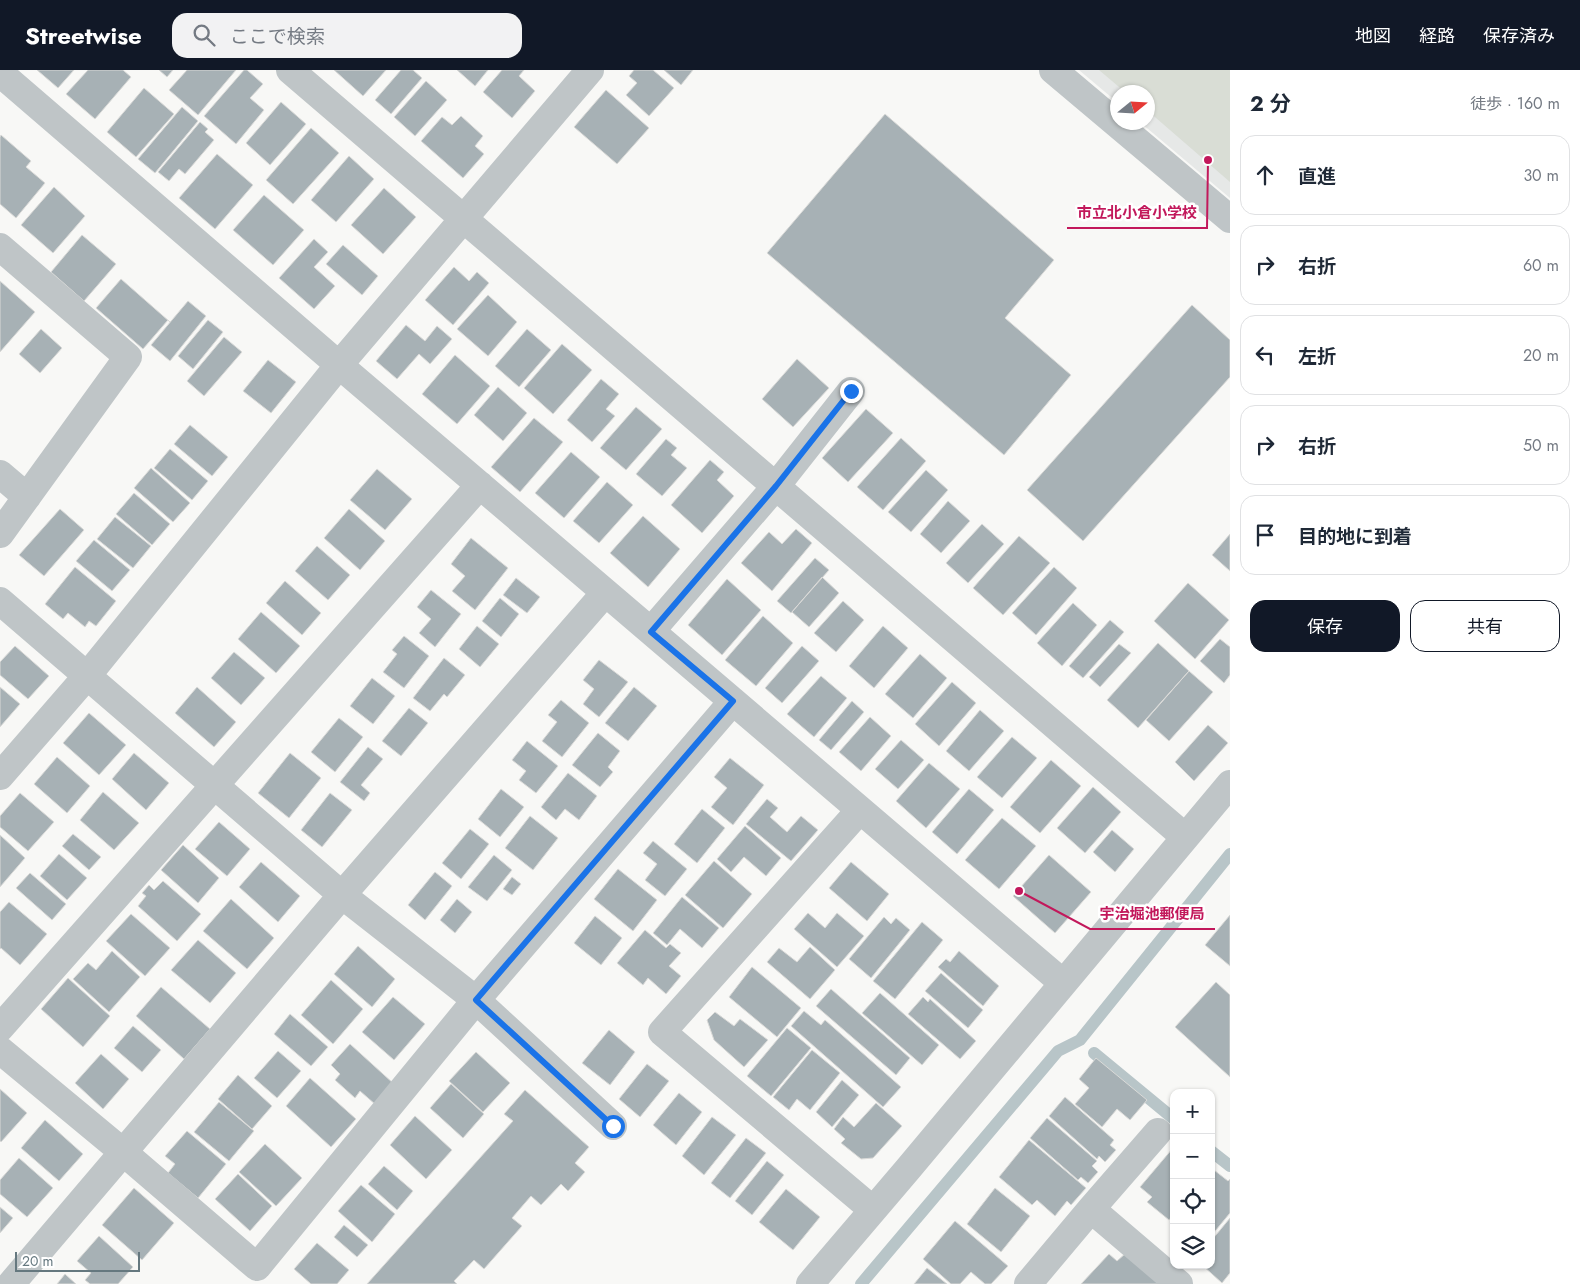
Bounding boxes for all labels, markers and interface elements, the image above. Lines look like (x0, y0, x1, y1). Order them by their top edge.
search box (172, 13, 522, 58)
text: Streetwise (25, 18, 142, 53)
icon: search (190, 21, 218, 49)
text: ここで検索 (230, 23, 325, 50)
text: 地図 (1355, 23, 1391, 49)
text: 経路 (1419, 23, 1455, 49)
text: 保存済み (1483, 23, 1555, 49)
north arrow (1110, 85, 1155, 130)
text: 2 分 (1250, 89, 1291, 119)
text: 徒歩 · 160 m (1470, 92, 1560, 115)
icon: ahead (1251, 161, 1279, 189)
text: 直進 (1298, 163, 1336, 190)
text: 30 m (1523, 164, 1559, 187)
callout: 市立北小倉小学校 (1067, 198, 1207, 228)
text: 市立北小倉小学校 (1077, 202, 1197, 224)
icon: right (1251, 251, 1279, 279)
text: 右折 (1298, 253, 1336, 280)
text: 60 m (1523, 254, 1559, 277)
icon: left (1251, 341, 1279, 369)
text: 左折 (1298, 343, 1336, 370)
text: 20 m (1523, 344, 1559, 367)
route end (840, 380, 863, 403)
icon: right (1251, 431, 1279, 459)
text: 右折 (1298, 433, 1336, 460)
text: 50 m (1523, 434, 1559, 457)
icon: arrive (1251, 521, 1279, 549)
text: 目的地に到着 (1298, 523, 1412, 550)
button: 保存 (1250, 600, 1400, 652)
button: 共有 (1410, 600, 1560, 652)
callout: 宇治堀池郵便局 (1090, 899, 1215, 929)
text: 宇治堀池郵便局 (1099, 903, 1205, 925)
map controls (1170, 1089, 1215, 1269)
button: + (1170, 1089, 1215, 1134)
route start (602, 1115, 625, 1138)
button: − (1170, 1134, 1215, 1179)
button: locate (1170, 1179, 1215, 1224)
button: layers (1170, 1224, 1215, 1269)
scale bar (15, 1249, 140, 1272)
text: 20 m (22, 1251, 54, 1271)

